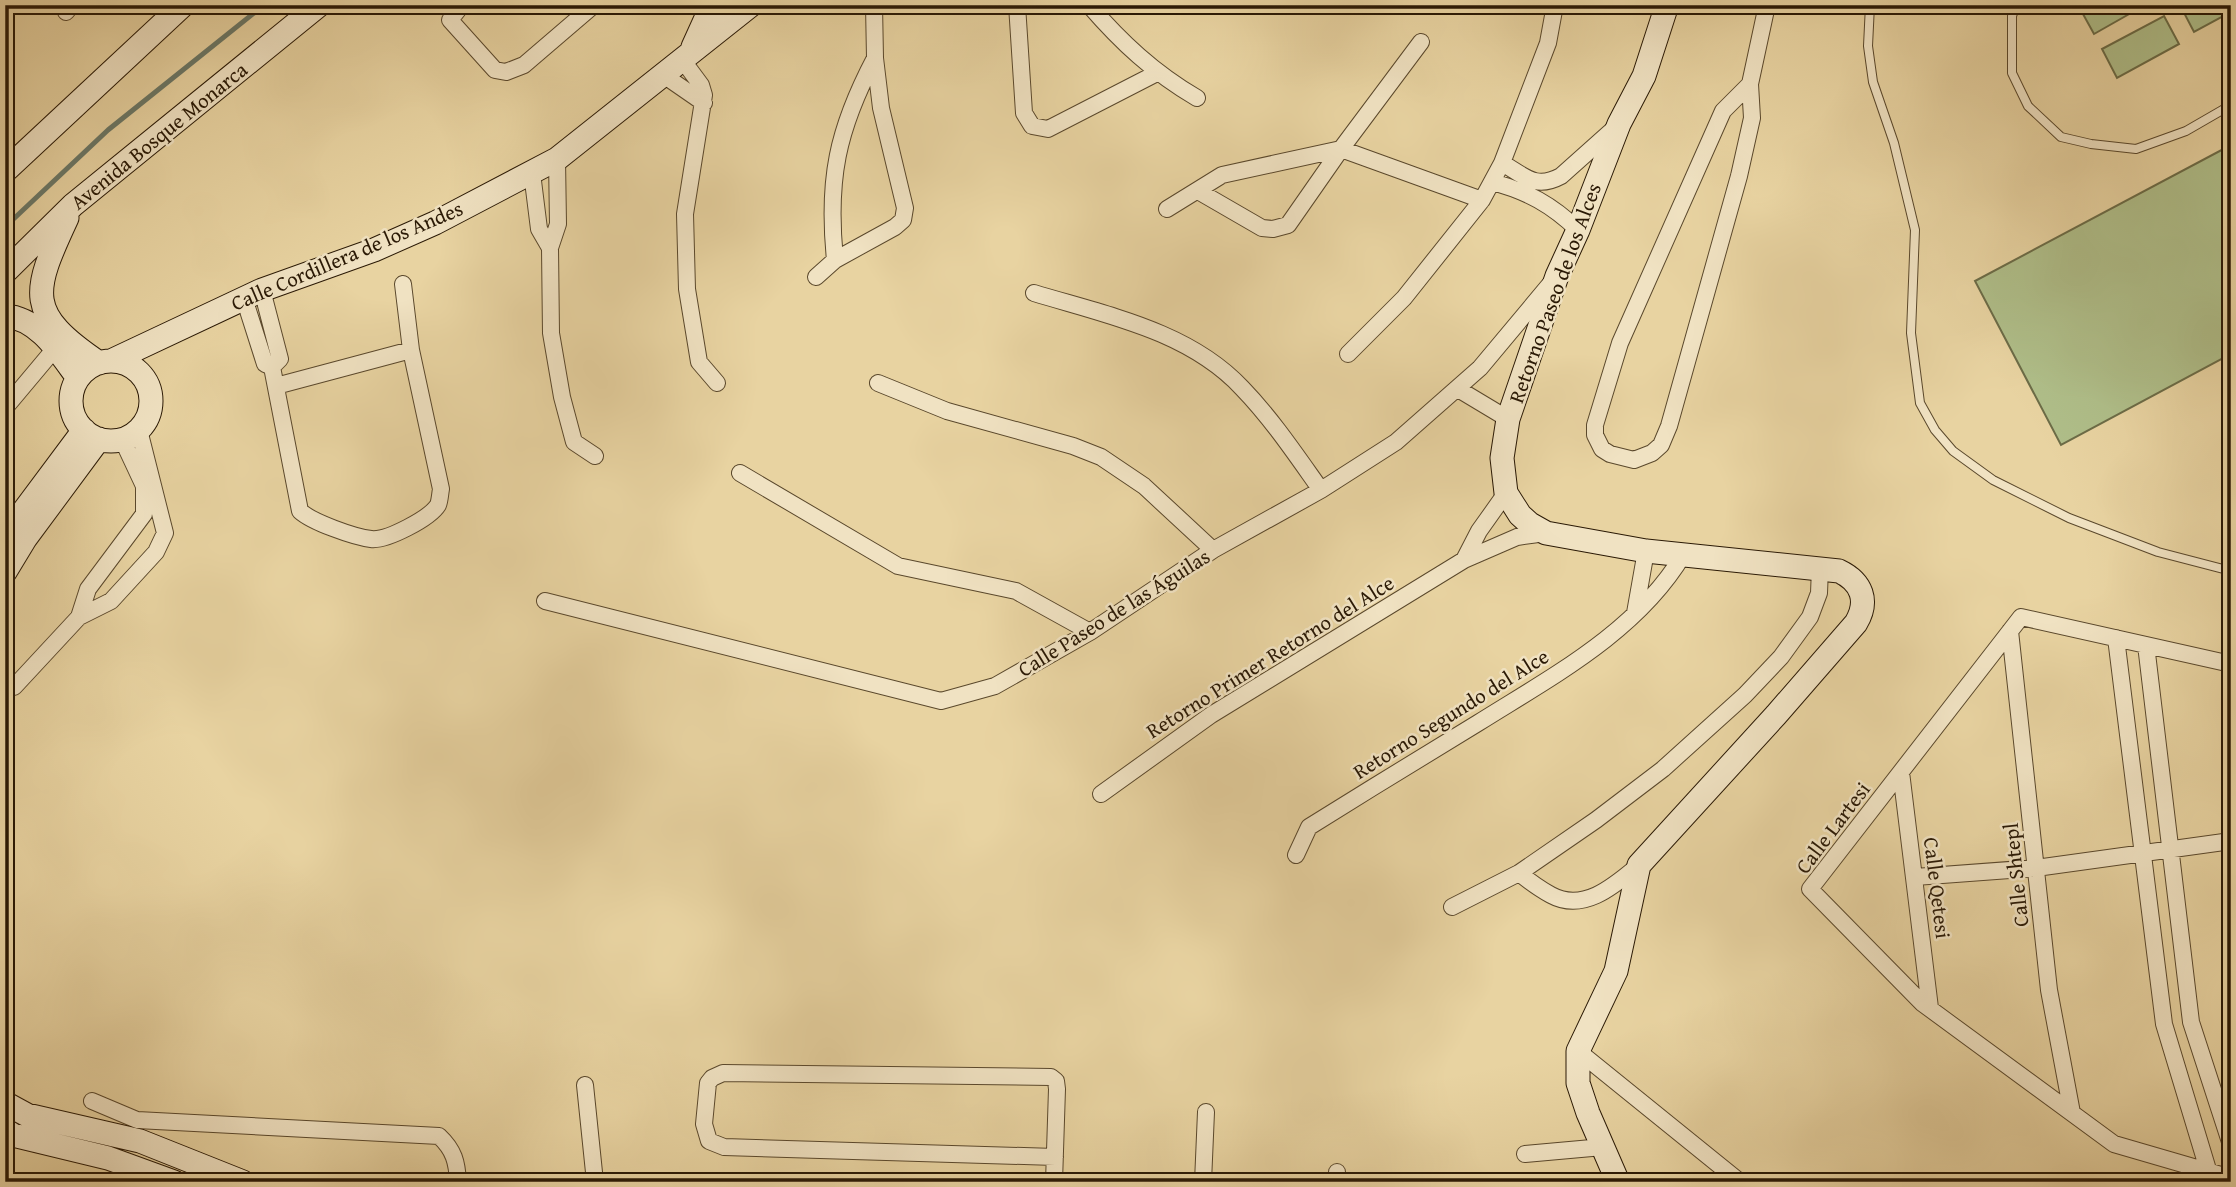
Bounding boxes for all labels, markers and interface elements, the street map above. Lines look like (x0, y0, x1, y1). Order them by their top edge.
street label: Avenida Bosque Monarca (63, 54, 254, 217)
street label: Retorno Paseo de los Alces (1500, 179, 1609, 407)
street label: Calle Cordillera de los Andes (226, 193, 468, 318)
street label: Calle Paseo de las Águilas (1012, 541, 1216, 684)
street label: Retorno Primer Retorno del Alce (1140, 567, 1400, 746)
street label: Retorno Segundo del Alce (1347, 641, 1555, 786)
street label: Calle Lartesi (1788, 775, 1878, 880)
street label: Calle Shtepl (1995, 822, 2036, 928)
street label: Calle Qetesi (1916, 836, 1959, 940)

